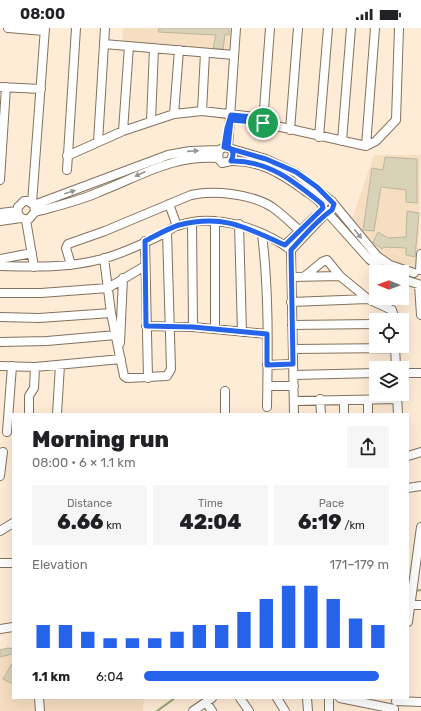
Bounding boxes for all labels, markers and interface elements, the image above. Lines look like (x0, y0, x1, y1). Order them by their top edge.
text: 08:00 (20, 5, 65, 23)
pin (246, 106, 280, 140)
icon: arrive (252, 112, 274, 134)
one-way arrow (187, 147, 199, 154)
one-way arrow (134, 171, 145, 177)
one-way arrow (65, 188, 77, 194)
one-way arrow (354, 229, 363, 240)
north arrow (369, 265, 409, 305)
map controls (369, 265, 409, 401)
button: locate (369, 313, 409, 353)
button: layers (369, 361, 409, 401)
text: Morning run (32, 426, 169, 453)
button: share (347, 426, 389, 468)
text: 08:00 · 6 × 1.1 km (32, 455, 135, 470)
text: Distance (67, 497, 112, 510)
text: Time (198, 497, 223, 510)
text: Pace (319, 497, 344, 510)
text: 6.66 (57, 510, 104, 534)
text: 42:04 (179, 510, 242, 534)
text: 6:19 (298, 510, 341, 534)
text: km (104, 519, 122, 532)
text: /km (341, 519, 365, 532)
text: Elevation (32, 557, 88, 572)
text: 171–179 m (330, 557, 389, 572)
text: 1.1 km (32, 669, 70, 684)
text: 6:04 (96, 669, 124, 684)

